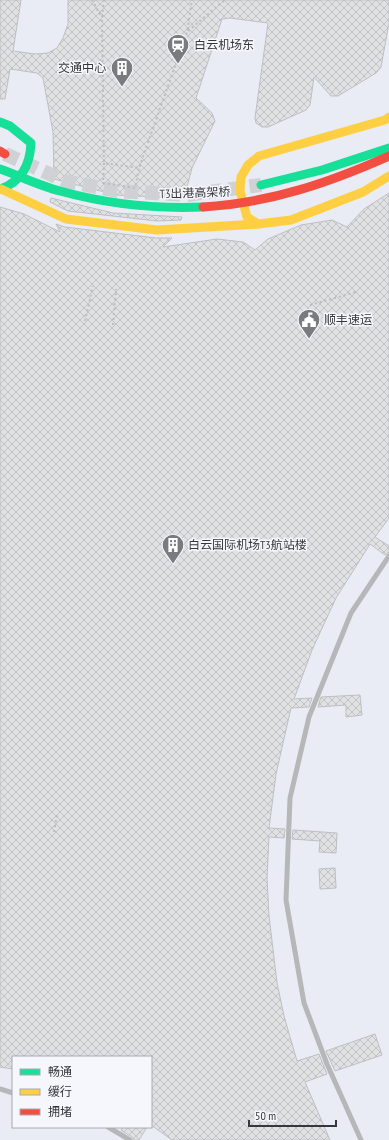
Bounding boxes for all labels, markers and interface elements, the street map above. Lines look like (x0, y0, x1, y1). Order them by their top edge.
station icon: 白云机场东 (165, 32, 191, 65)
place label: 白云机场东 (194, 37, 254, 52)
building icon: 交通中心 (109, 55, 135, 88)
place label: 交通中心 (58, 60, 106, 75)
street label: T3出港高架桥 (159, 184, 231, 201)
public building icon: 顺丰速运 (296, 307, 322, 340)
place label: 顺丰速运 (324, 312, 372, 327)
building icon: 白云国际机场T3航站楼 (160, 532, 186, 565)
place label: 白云国际机场T3航站楼 (188, 537, 307, 552)
legend (12, 1056, 152, 1128)
text: 畅通 (48, 1064, 72, 1079)
text: 缓行 (48, 1084, 72, 1099)
scale bar (249, 1102, 336, 1128)
text: 拥堵 (48, 1104, 72, 1119)
text: 50 m (255, 1108, 276, 1123)

